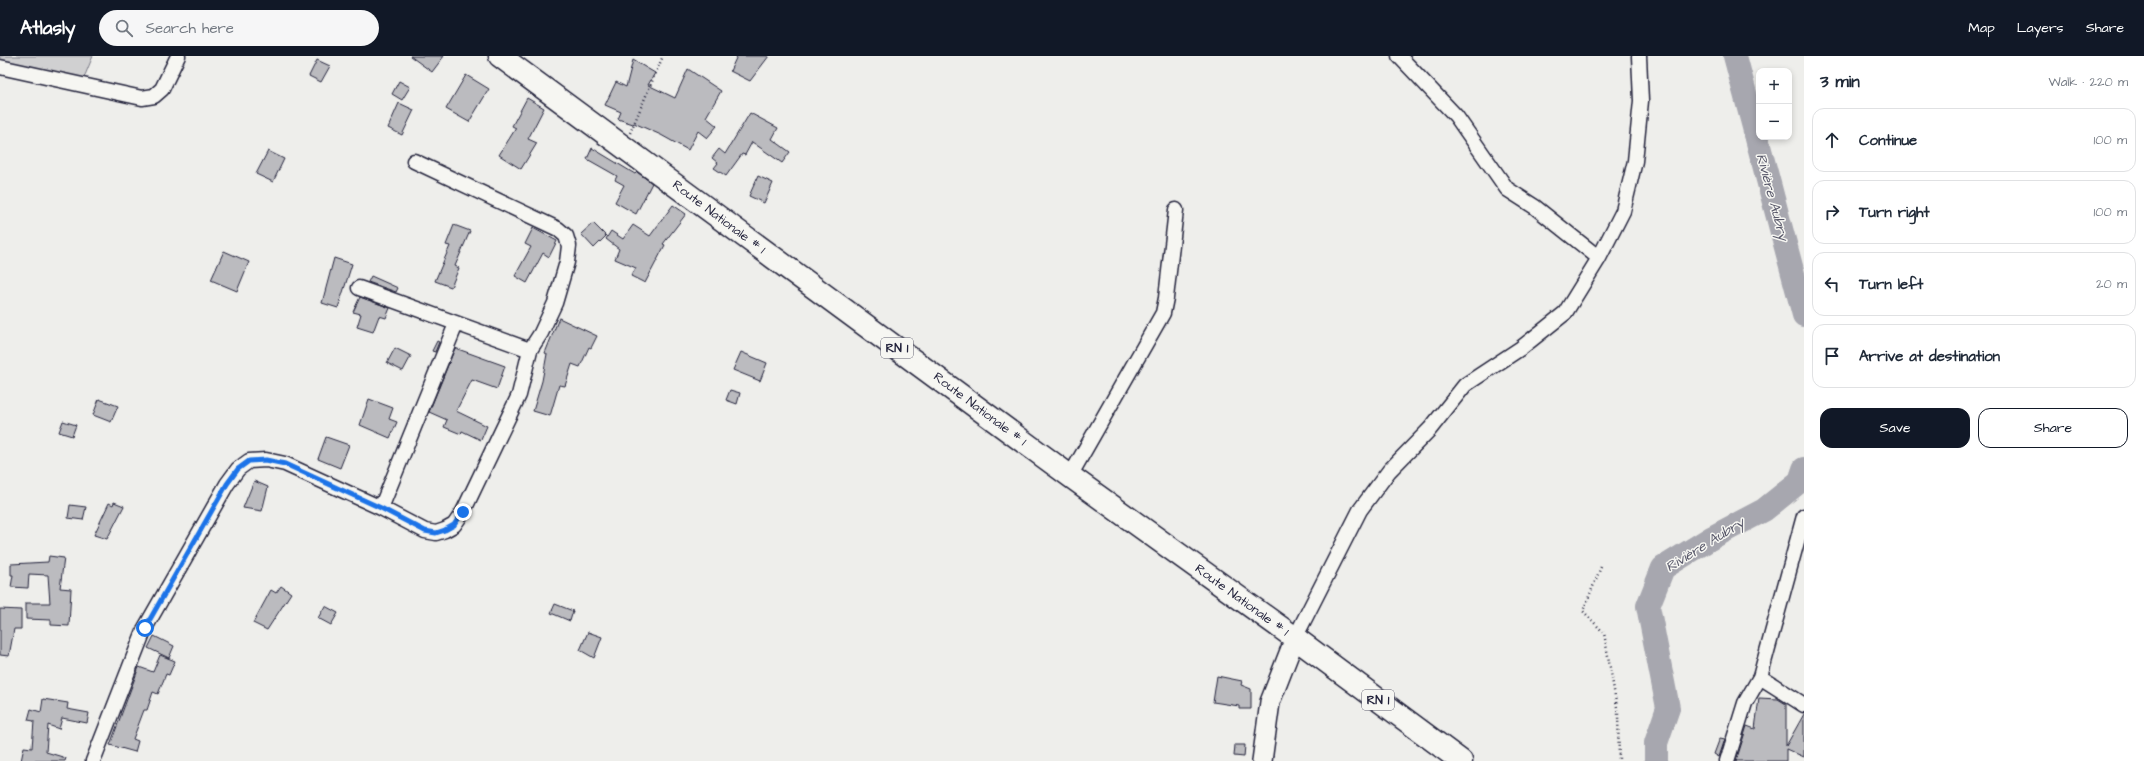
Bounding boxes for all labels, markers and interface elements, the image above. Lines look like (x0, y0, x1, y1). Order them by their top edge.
search box (99, 10, 379, 46)
text: Atlasly (20, 15, 75, 42)
icon: search (113, 17, 135, 39)
text: Search here (145, 18, 234, 39)
text: Map (1968, 18, 1995, 38)
text: Layers (2017, 18, 2064, 38)
text: Share (2086, 18, 2124, 38)
map controls (1756, 68, 1792, 140)
button: + (1756, 68, 1792, 104)
text: 3 min (1820, 70, 1860, 94)
text: Walk · 220 m (2048, 73, 2128, 91)
button: − (1756, 104, 1792, 140)
icon: ahead (1821, 129, 1843, 151)
text: Continue (1859, 130, 1917, 151)
text: 100 m (2094, 131, 2127, 149)
water label: Rivière Aubry (1751, 151, 1794, 244)
street label: Route Nationale # 1 (669, 176, 770, 258)
icon: right (1821, 201, 1843, 223)
text: Turn right (1859, 202, 1930, 223)
text: 100 m (2094, 203, 2127, 221)
icon: left (1821, 273, 1843, 295)
text: Turn left (1859, 274, 1923, 295)
text: 20 m (2096, 275, 2127, 293)
road number: RN 1 (881, 338, 913, 358)
icon: arrive (1821, 345, 1843, 367)
text: Arrive at destination (1859, 346, 2000, 367)
street label: Route Nationale # 1 (930, 368, 1031, 450)
button: Save (1820, 408, 1970, 448)
button: Share (1978, 408, 2128, 448)
route end (454, 503, 472, 521)
water label: Rivière Aubry (1662, 512, 1749, 577)
street label: Route Nationale # 1 (1191, 560, 1293, 641)
route start (136, 619, 154, 637)
road number: RN 1 (1362, 690, 1394, 710)

